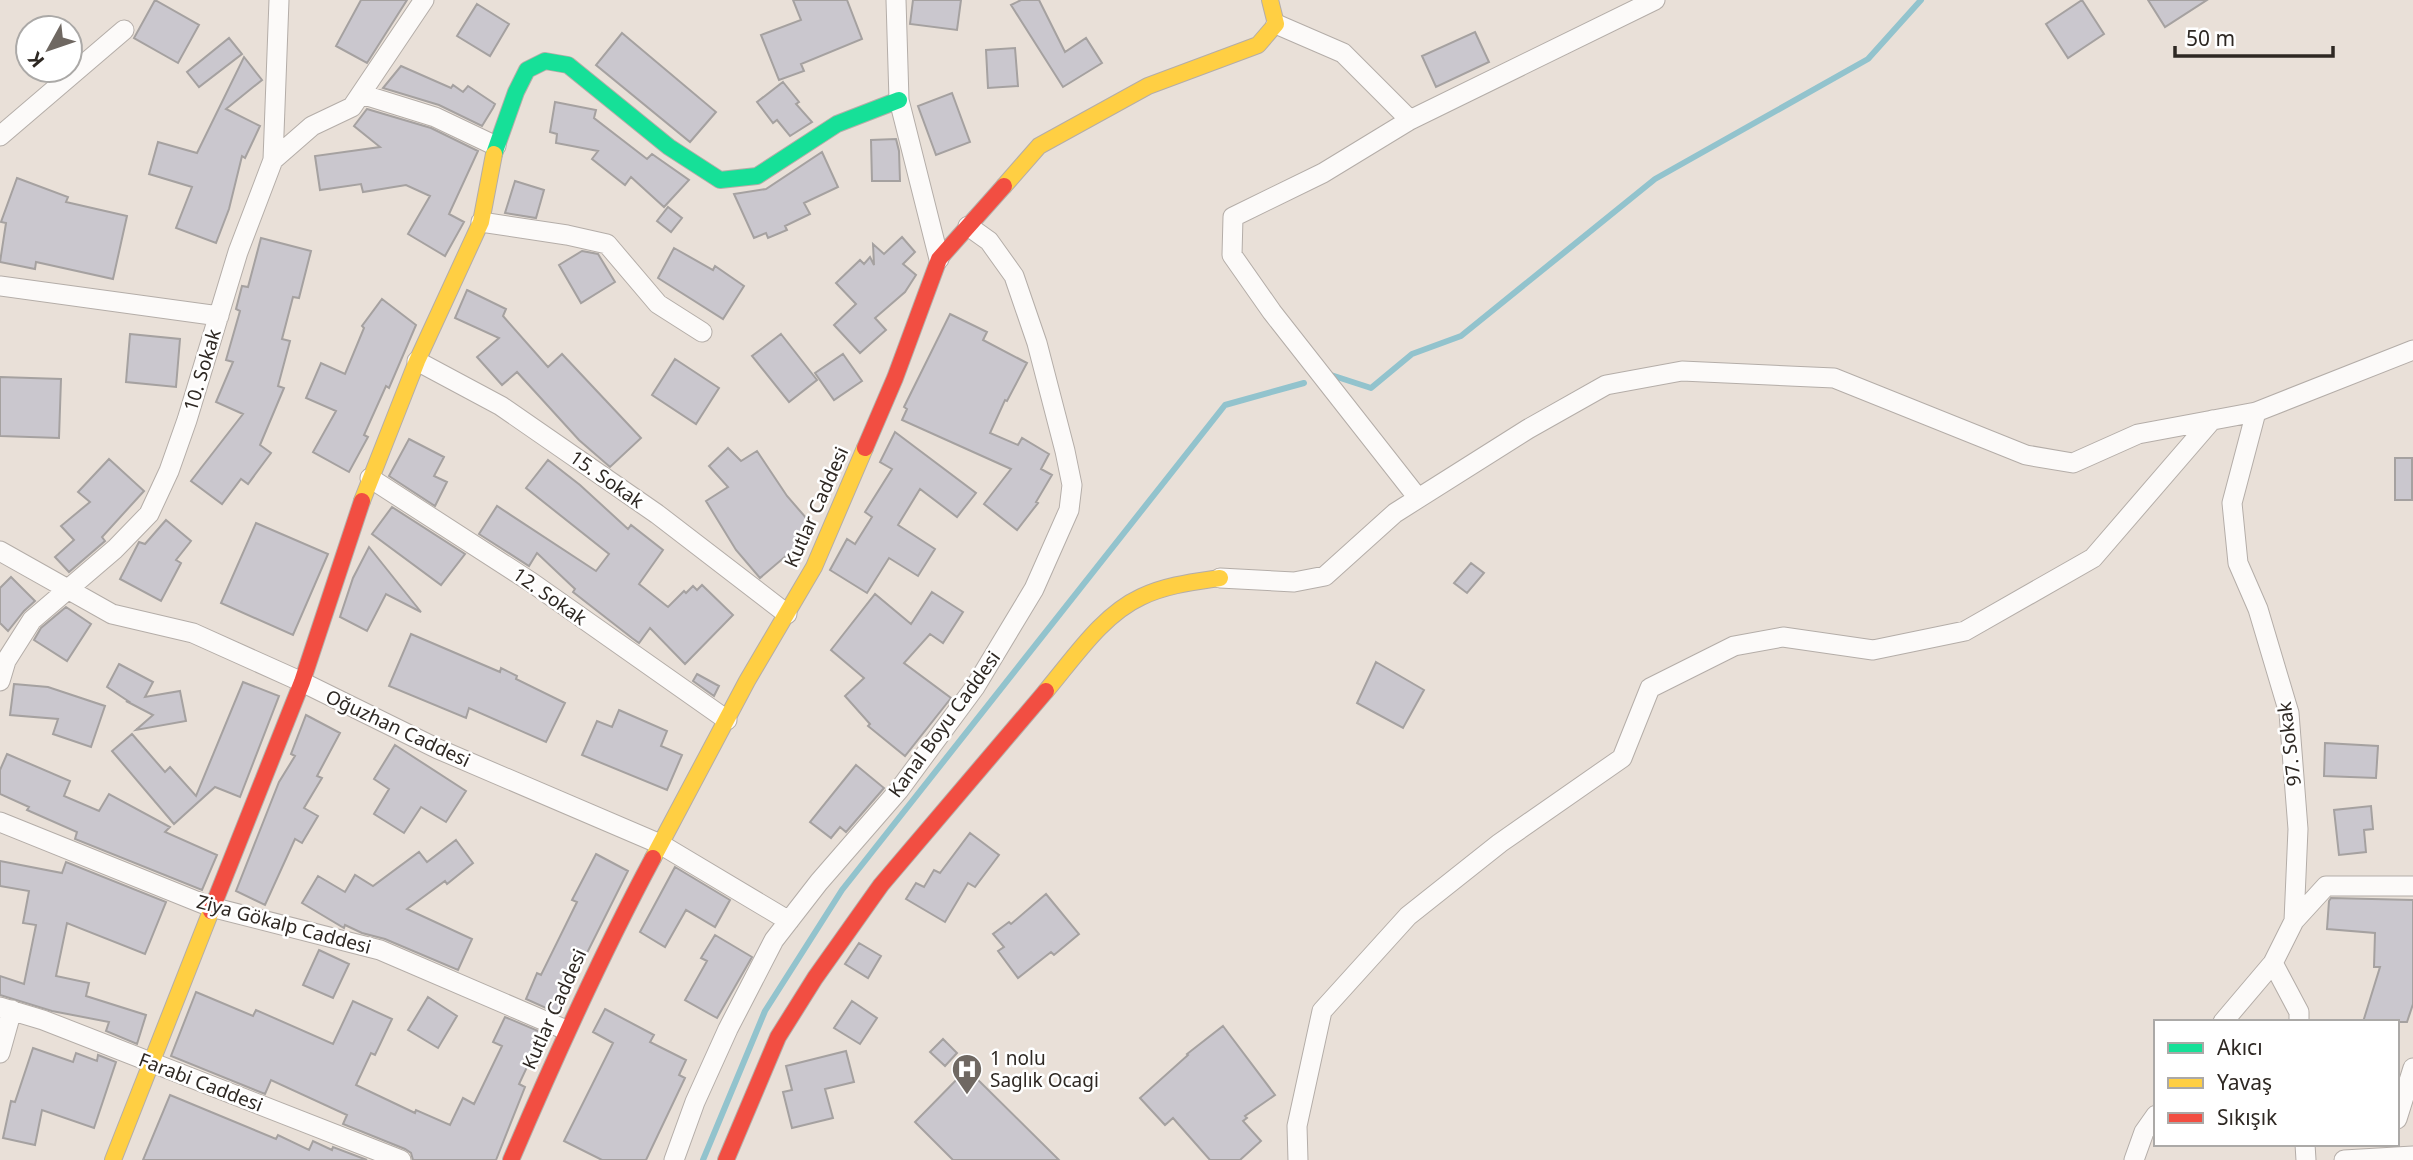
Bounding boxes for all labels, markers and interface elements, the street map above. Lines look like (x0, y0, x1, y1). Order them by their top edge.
north arrow (14, 14, 84, 84)
scale bar (2175, 14, 2332, 58)
text: 50 m (2186, 24, 2235, 52)
text: K (22, 46, 50, 73)
street label: 10. Sokak (177, 326, 227, 414)
street label: Kutlar Caddesi (778, 443, 854, 571)
street label: 15. Sokak (565, 444, 649, 514)
street label: 12. Sokak (508, 561, 592, 631)
street label: Kanal Boyu Caddesi (882, 645, 1006, 803)
street label: Oğuzhan Caddesi (321, 683, 475, 773)
street label: 97. Sokak (2271, 700, 2307, 788)
street label: Ziya Gökalp Caddesi (194, 888, 374, 960)
street label: Kutlar Caddesi (516, 945, 592, 1073)
legend (2154, 1020, 2399, 1146)
text: Akıcı (2217, 1033, 2263, 1061)
place label: 1 nolu Saglık Ocagi (990, 1045, 1099, 1093)
street label: Farabi Caddesi (135, 1046, 267, 1118)
hospital icon: 1 nolu Saglık Ocagi (950, 1052, 984, 1096)
text: Yavaş (2217, 1068, 2272, 1096)
text: Sıkışık (2217, 1103, 2278, 1131)

